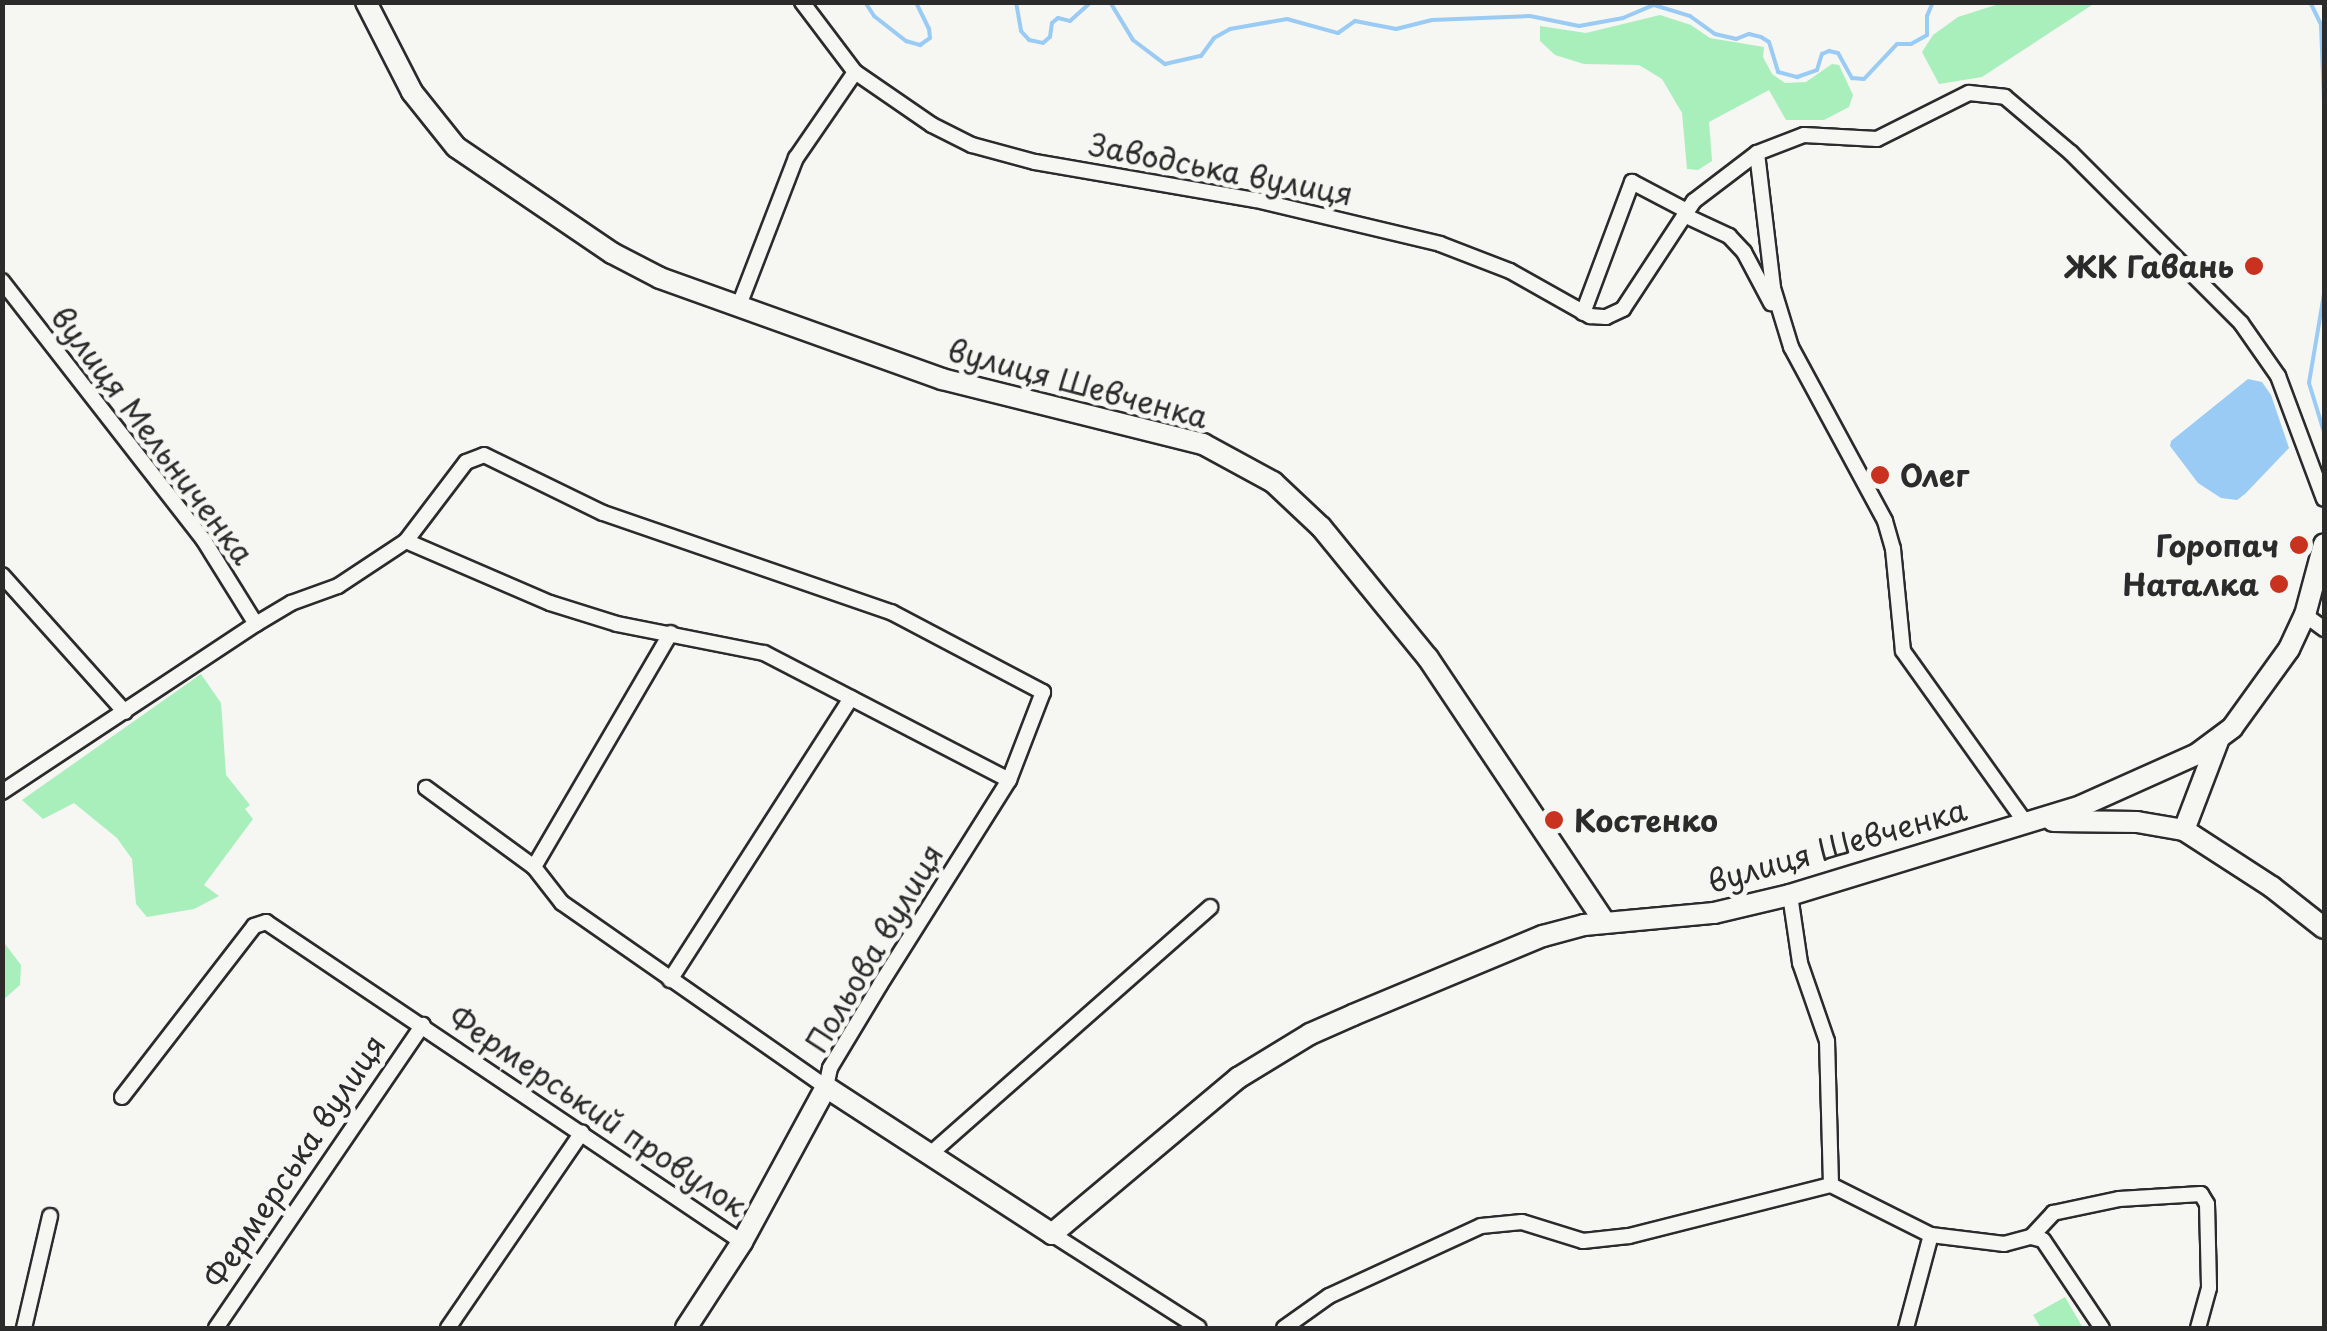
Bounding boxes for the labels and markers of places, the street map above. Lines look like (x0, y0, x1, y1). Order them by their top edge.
place label: ЖК Гавань (2062, 248, 2234, 284)
marker: ЖК Гавань (2243, 255, 2265, 277)
place label: Олег (1900, 457, 1969, 493)
marker: Олег (1869, 464, 1891, 486)
place label: Горопач (2156, 527, 2279, 563)
marker: Горопач (2288, 534, 2310, 556)
place label: Наталка (2122, 566, 2259, 602)
marker: Наталка (2268, 573, 2290, 595)
place label: Костенко (1574, 802, 1718, 838)
marker: Костенко (1543, 809, 1565, 831)

